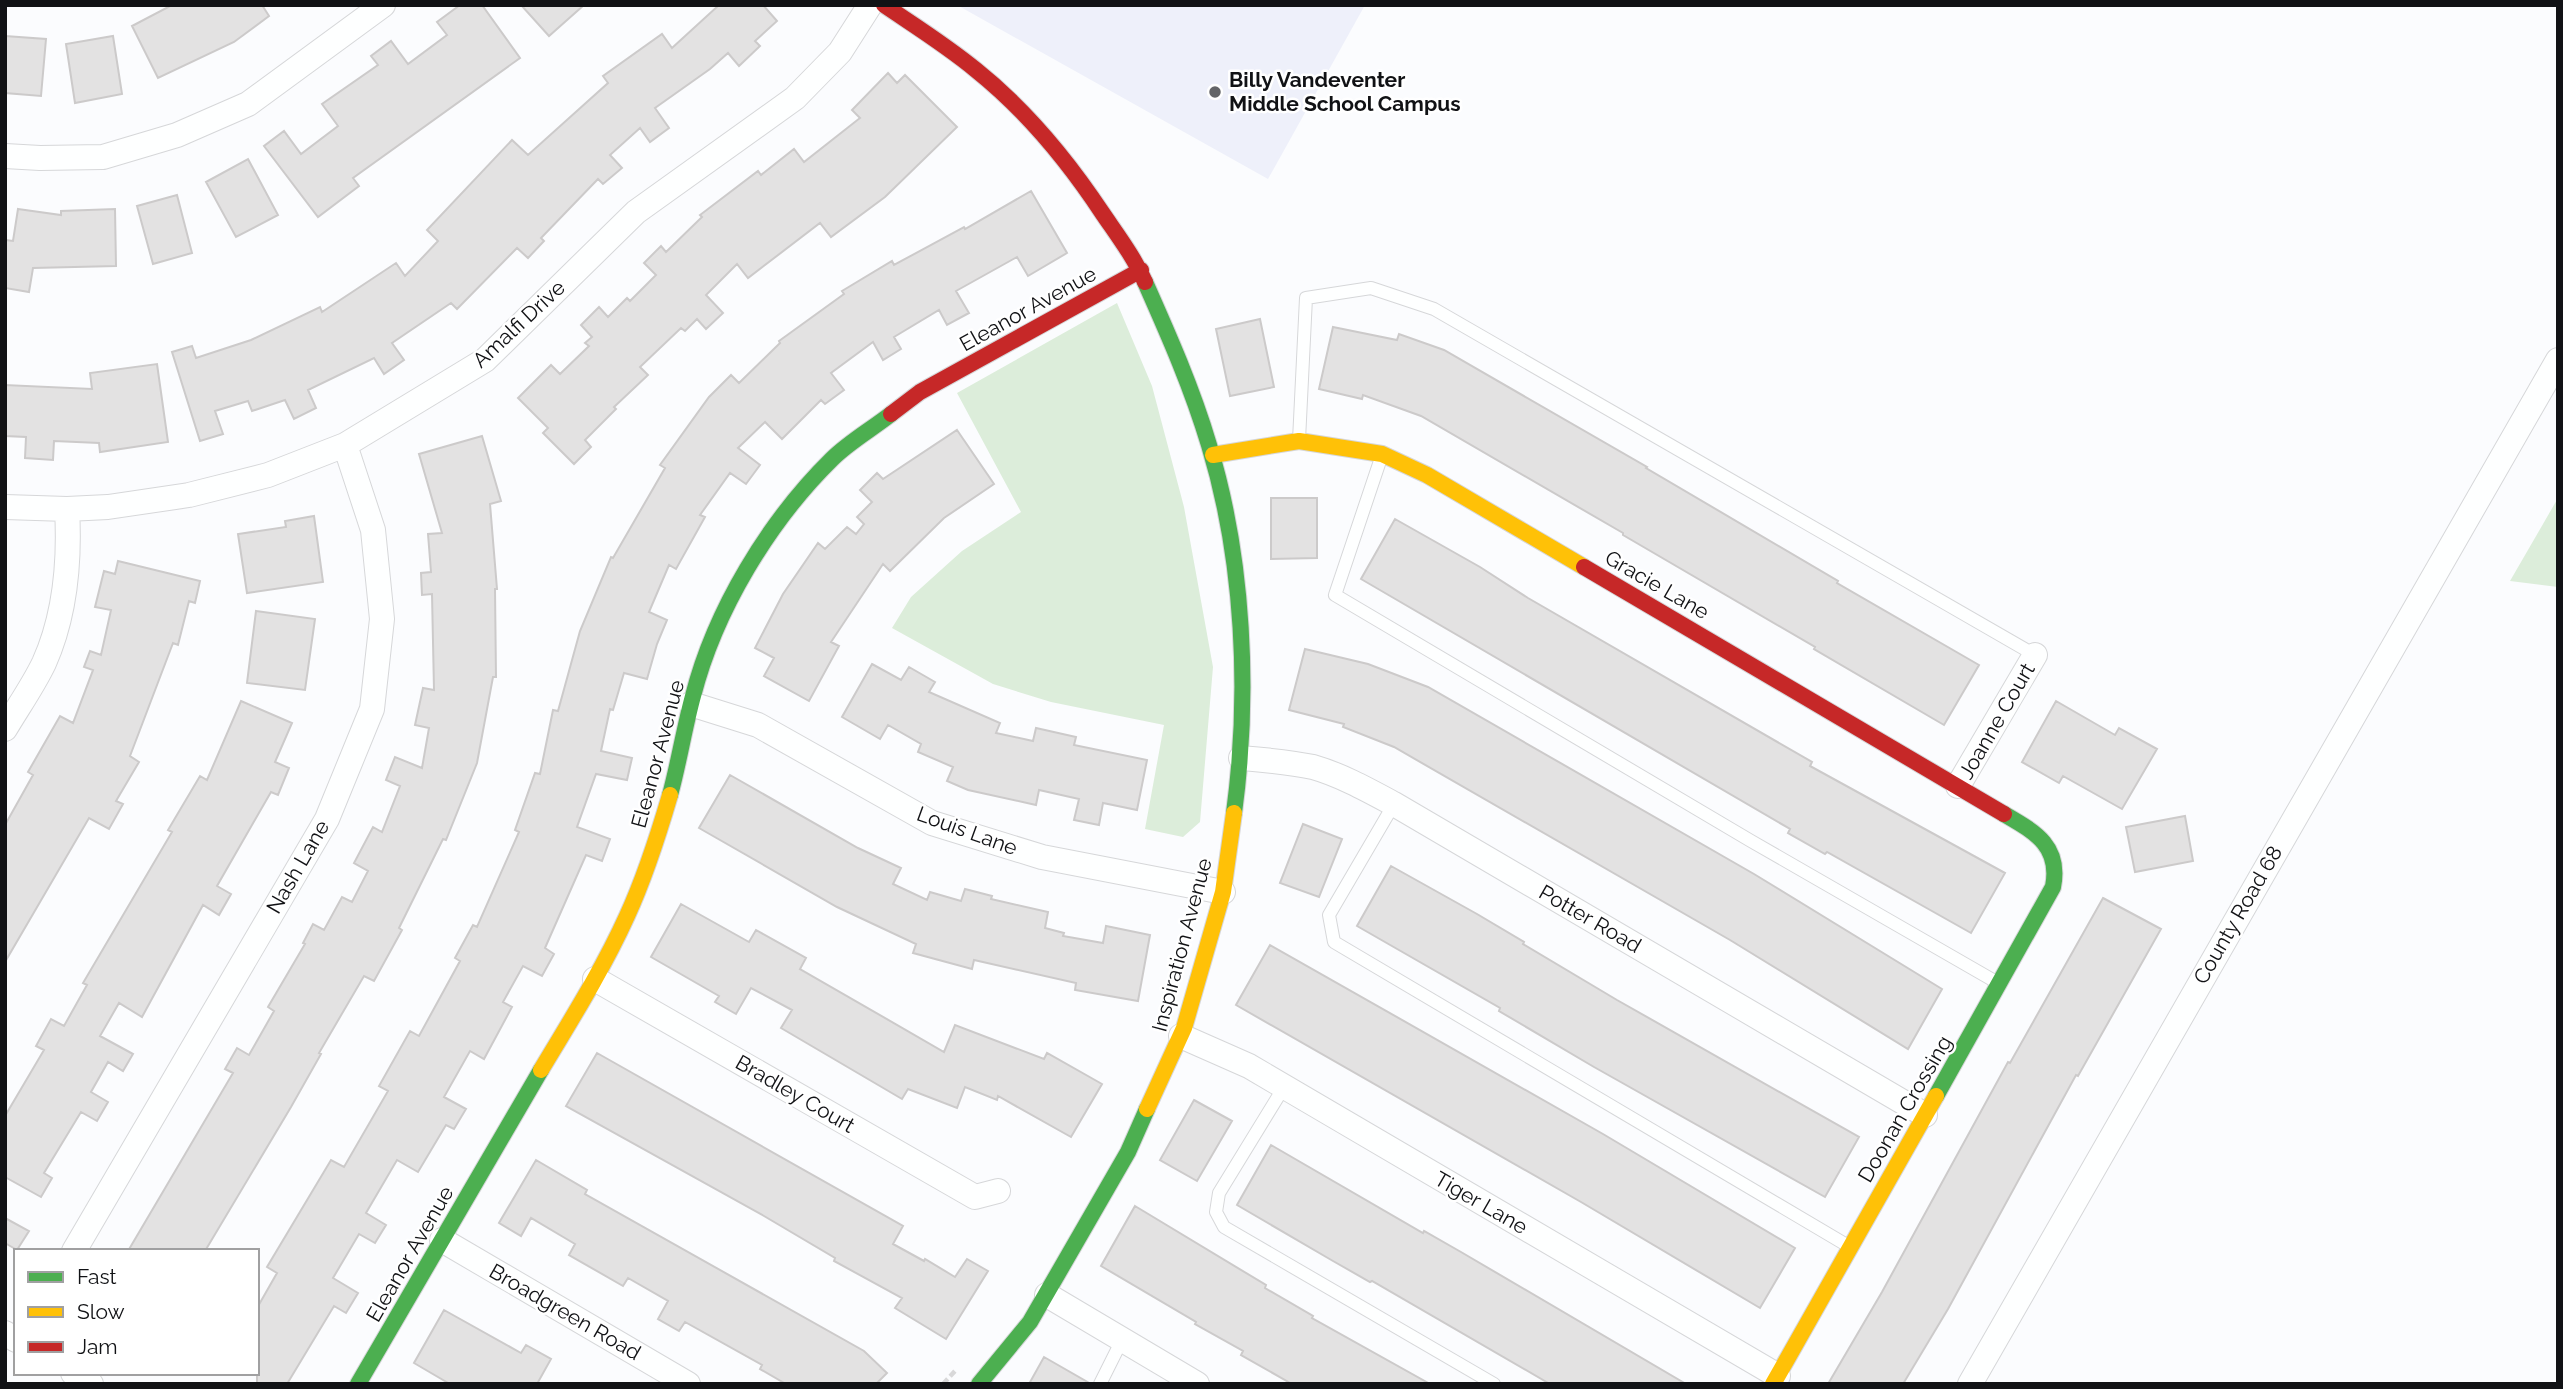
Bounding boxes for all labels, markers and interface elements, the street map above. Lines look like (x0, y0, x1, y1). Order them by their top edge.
place label: Billy Vandeventer Middle School Campus (1229, 67, 1461, 116)
marker: Billy Vandeventer Middle School Campus (1207, 84, 1223, 100)
street label: Eleanor Avenue (955, 261, 1100, 356)
street label: Amalfi Drive (467, 275, 570, 373)
street label: Gracie Lane (1601, 545, 1714, 624)
street label: Joanne Court (1953, 658, 2040, 783)
street label: Eleanor Avenue (626, 677, 689, 831)
street label: Louis Lane (913, 801, 1021, 860)
street label: Nash Lane (261, 816, 334, 918)
street label: County Road 68 (2188, 841, 2287, 988)
street label: Inspiration Avenue (1146, 855, 1217, 1034)
street label: Potter Road (1535, 879, 1646, 958)
street label: Doonan Crossing (1852, 1031, 1957, 1187)
street label: Bradley Court (731, 1049, 859, 1138)
street label: Tiger Lane (1430, 1166, 1532, 1239)
street label: Eleanor Avenue (361, 1182, 458, 1326)
legend (14, 1249, 259, 1375)
street label: Broadgreen Road (485, 1258, 645, 1365)
text: Fast (77, 1264, 117, 1289)
text: Slow (77, 1299, 125, 1324)
text: Jam (77, 1334, 118, 1359)

